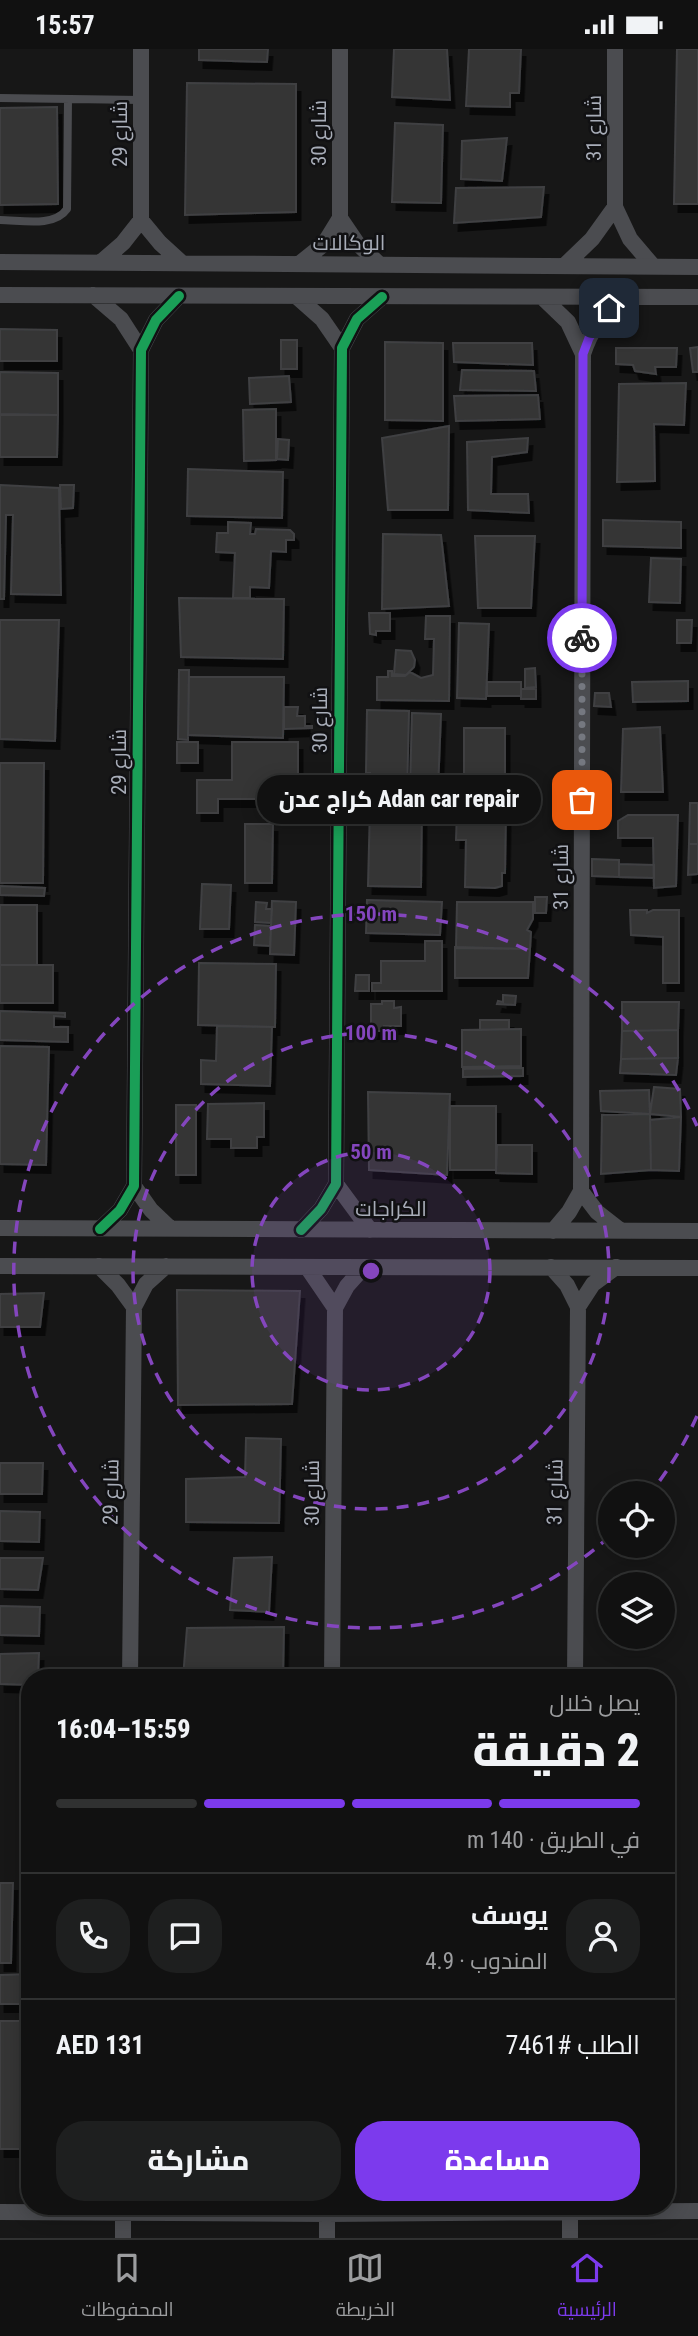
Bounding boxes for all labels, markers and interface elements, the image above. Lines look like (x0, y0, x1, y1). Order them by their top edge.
text: 15:57 (35, 10, 95, 40)
street label: شارع 31 (582, 95, 608, 161)
street label: شارع 30 (307, 100, 333, 166)
street label: شارع 29 (108, 101, 134, 167)
street label: الوكالات (313, 231, 386, 255)
pin (579, 278, 639, 338)
icon: home (590, 289, 628, 327)
courier (547, 603, 617, 673)
icon: bike (563, 619, 601, 657)
street label: شارع 30 (308, 687, 334, 753)
street label: شارع 29 (107, 729, 133, 795)
pin (552, 770, 612, 830)
callout: Adan car repair كراج عدن (256, 775, 540, 825)
icon: bag (563, 781, 601, 819)
text: Adan car repair كراج عدن (279, 786, 519, 813)
street label: شارع 31 (549, 844, 575, 910)
text: 150 m (345, 902, 397, 926)
text: 100 m (345, 1021, 397, 1045)
text: 50 m (350, 1140, 392, 1164)
street label: الكراجات (355, 1197, 427, 1221)
centre of rings (359, 1259, 383, 1283)
street label: شارع 29 (98, 1459, 126, 1525)
street label: شارع 31 (542, 1459, 570, 1525)
street label: شارع 30 (300, 1460, 326, 1526)
map controls (598, 1481, 675, 1649)
button: locate (598, 1481, 675, 1558)
button: layers (598, 1572, 675, 1649)
text: يصل خلال (549, 1690, 640, 1717)
text: 15:59–16:04 (56, 1714, 190, 1744)
text: 2 دقيقة (472, 1723, 640, 1777)
text: في الطريق · 140 m (467, 1827, 640, 1854)
button: phone (56, 1899, 130, 1973)
button: chat (148, 1899, 222, 1973)
button: person (566, 1899, 640, 1973)
text: يوسف (471, 1900, 548, 1930)
text: المندوب · 4.9 (425, 1948, 548, 1975)
text: AED 131 (56, 2030, 144, 2060)
text: الطلب #7461 (506, 2030, 640, 2060)
button: مشاركة (56, 2121, 341, 2201)
button: مساعدة (355, 2121, 640, 2201)
tab: المحفوظات (81, 2249, 174, 2327)
tab: الخريطة (336, 2249, 395, 2327)
tab: الرئيسية (557, 2249, 617, 2327)

